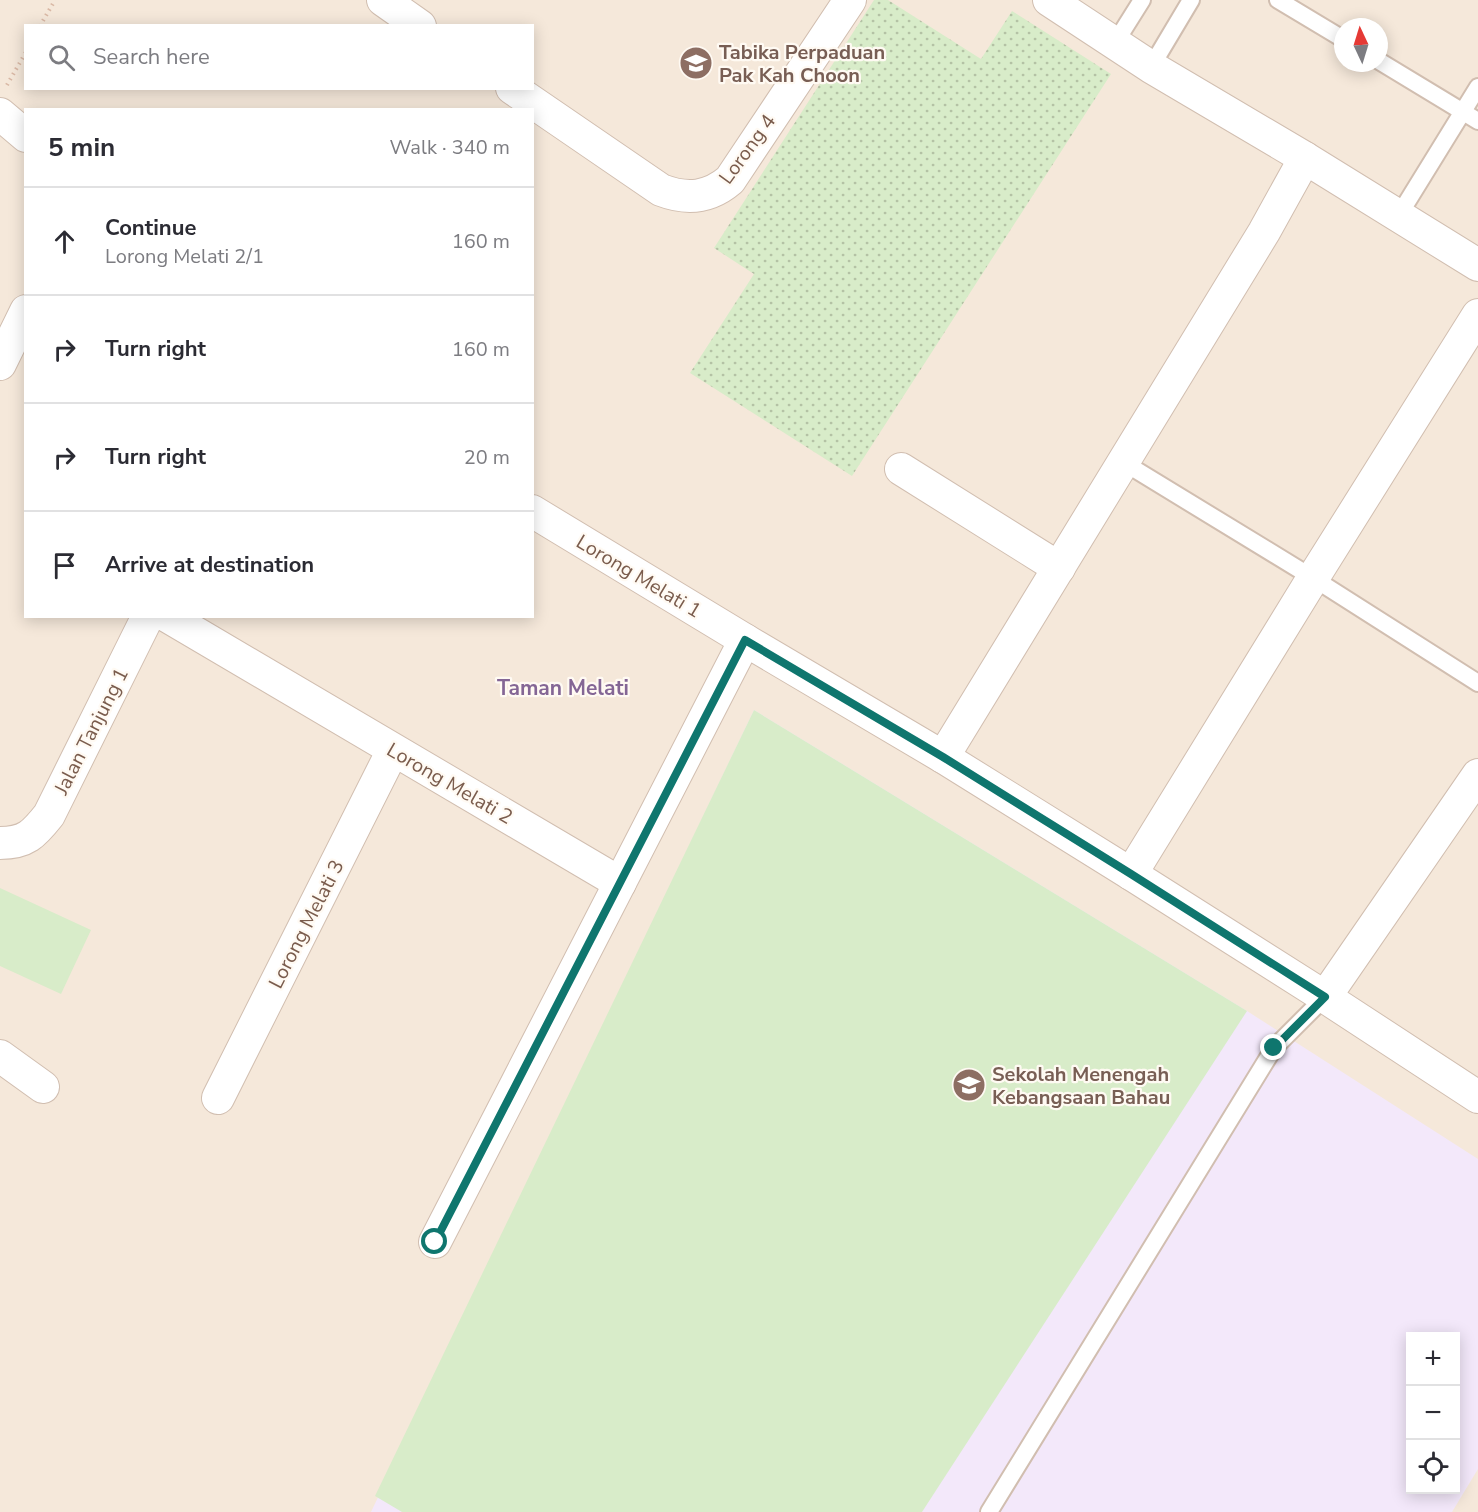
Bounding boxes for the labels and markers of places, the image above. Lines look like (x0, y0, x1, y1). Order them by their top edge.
place label: Tabika Perpaduan Pak Kah Choon (719, 39, 885, 89)
school or university icon: Tabika Perpaduan Pak Kah Choon (678, 45, 714, 81)
place label: Sekolah Menengah Kebangsaan Bahau (992, 1061, 1170, 1111)
school or university icon: Sekolah Menengah Kebangsaan Bahau (951, 1067, 987, 1103)

